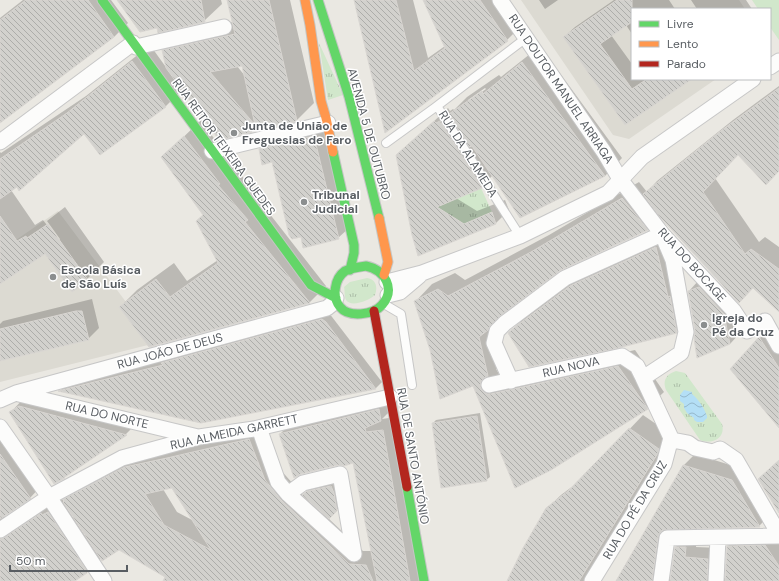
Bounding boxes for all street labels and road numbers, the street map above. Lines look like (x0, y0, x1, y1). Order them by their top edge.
street label: RUA DOUTOR MANUEL ARRIAGA (505, 11, 617, 167)
street label: AVENIDA 5 DE OUTUBRO (344, 66, 394, 202)
street label: RUA REITOR TEIXEIRA GUEDES (169, 75, 279, 219)
street label: RUA DA ALAMEDA (435, 108, 501, 200)
street label: RUA DO BOCAGE (654, 224, 730, 306)
street label: RUA JOÃO DE DEUS (116, 329, 225, 373)
street label: RUA NOVA (541, 353, 601, 381)
street label: RUA DE SANTO ANTÓNIO (393, 387, 433, 525)
street label: RUA DO NORTE (64, 398, 150, 432)
street label: RUA ALMEIDA GARRETT (169, 411, 300, 453)
street label: RUA DO PÉ DA CRUZ (599, 458, 671, 562)

